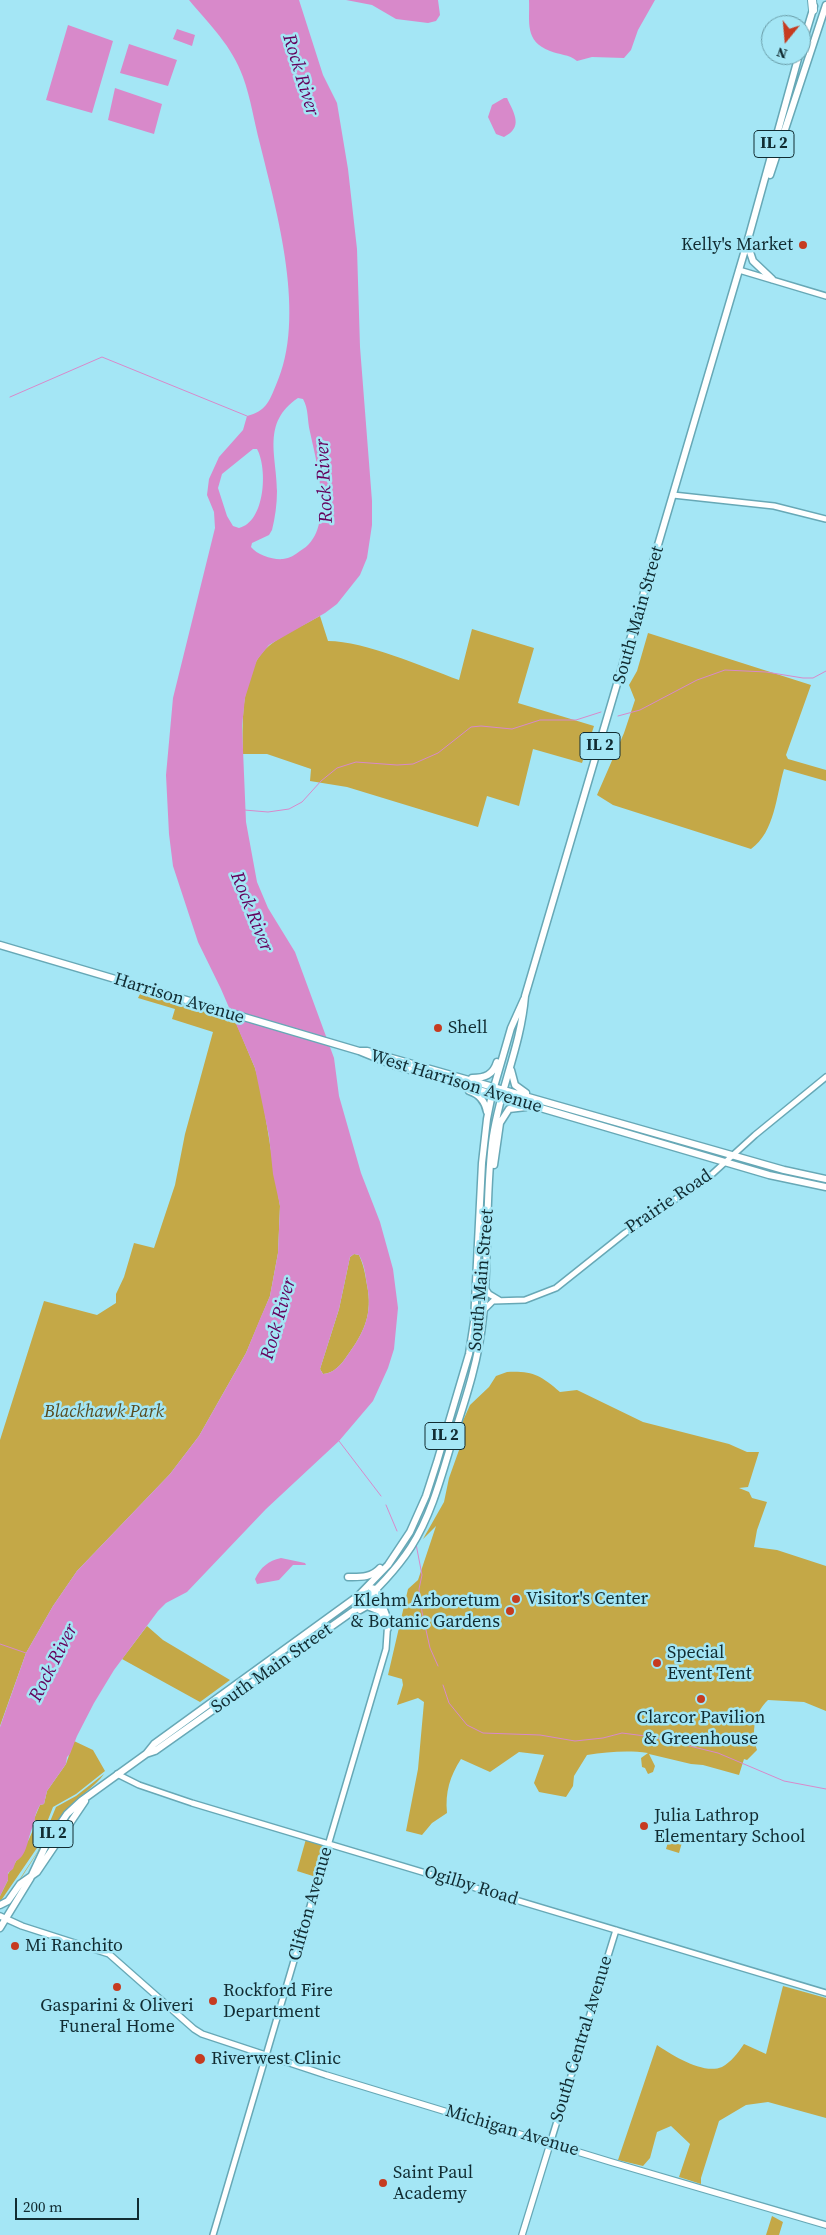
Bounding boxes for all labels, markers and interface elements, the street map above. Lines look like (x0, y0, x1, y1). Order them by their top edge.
north arrow (761, 15, 811, 65)
water label: Rock River (277, 31, 323, 119)
text: N (774, 42, 790, 64)
road number: IL 2 (754, 130, 794, 158)
place label: Kelly's Market (681, 234, 793, 256)
marker: Kelly's Market (797, 239, 809, 251)
water label: Rock River (311, 438, 339, 524)
street label: South Main Street (609, 544, 669, 686)
road number: IL 2 (580, 732, 620, 759)
water label: Rock River (225, 869, 277, 955)
street label: Harrison Avenue (111, 969, 247, 1029)
place label: Shell (448, 1017, 488, 1039)
marker: Shell (432, 1022, 444, 1034)
street label: West Harrison Avenue (368, 1046, 544, 1118)
street label: Prairie Road (622, 1165, 716, 1239)
street label: South Main Street (465, 1208, 499, 1352)
water label: Rock River (256, 1275, 302, 1363)
park label: Blackhawk Park (44, 1401, 164, 1423)
road number: IL 2 (425, 1422, 465, 1450)
place label: Visitor's Center (526, 1588, 648, 1610)
place label: Klehm Arboretum & Botanic Gardens (351, 1590, 500, 1632)
marker: Visitor's Center (510, 1593, 522, 1605)
marker: Klehm Arboretum & Botanic Gardens (504, 1605, 516, 1617)
street label: South Main Street (208, 1619, 336, 1719)
water label: Rock River (25, 1620, 83, 1706)
place label: Special Event Tent (667, 1642, 752, 1685)
marker: Special Event Tent (651, 1657, 663, 1669)
marker: Clarcor Pavilion & Greenhouse (695, 1693, 707, 1705)
place label: Clarcor Pavilion & Greenhouse (637, 1707, 765, 1750)
place label: Julia Lathrop Elementary School (654, 1805, 805, 1848)
road number: IL 2 (33, 1820, 73, 1848)
marker: Julia Lathrop Elementary School (638, 1820, 650, 1832)
street label: Clifton Avenue (284, 1844, 338, 1964)
street label: Ogilby Road (421, 1861, 521, 1911)
place label: Mi Ranchito (25, 1935, 123, 1957)
marker: Mi Ranchito (9, 1940, 21, 1952)
street label: South Central Avenue (546, 1953, 618, 2125)
place label: Rockford Fire Department (223, 1980, 333, 2022)
marker: Gasparini & Oliveri Funeral Home (111, 1981, 123, 1993)
place label: Gasparini & Oliveri Funeral Home (40, 1995, 194, 2038)
marker: Rockford Fire Department (207, 1995, 219, 2007)
place label: Riverwest Clinic (211, 2048, 341, 2070)
marker: Riverwest Clinic (193, 2052, 207, 2066)
street label: Michigan Avenue (443, 2100, 581, 2162)
place label: Saint Paul Academy (393, 2162, 473, 2204)
marker: Saint Paul Academy (377, 2177, 389, 2189)
scale bar (18, 2188, 141, 2220)
text: 200 m (23, 2196, 63, 2217)

